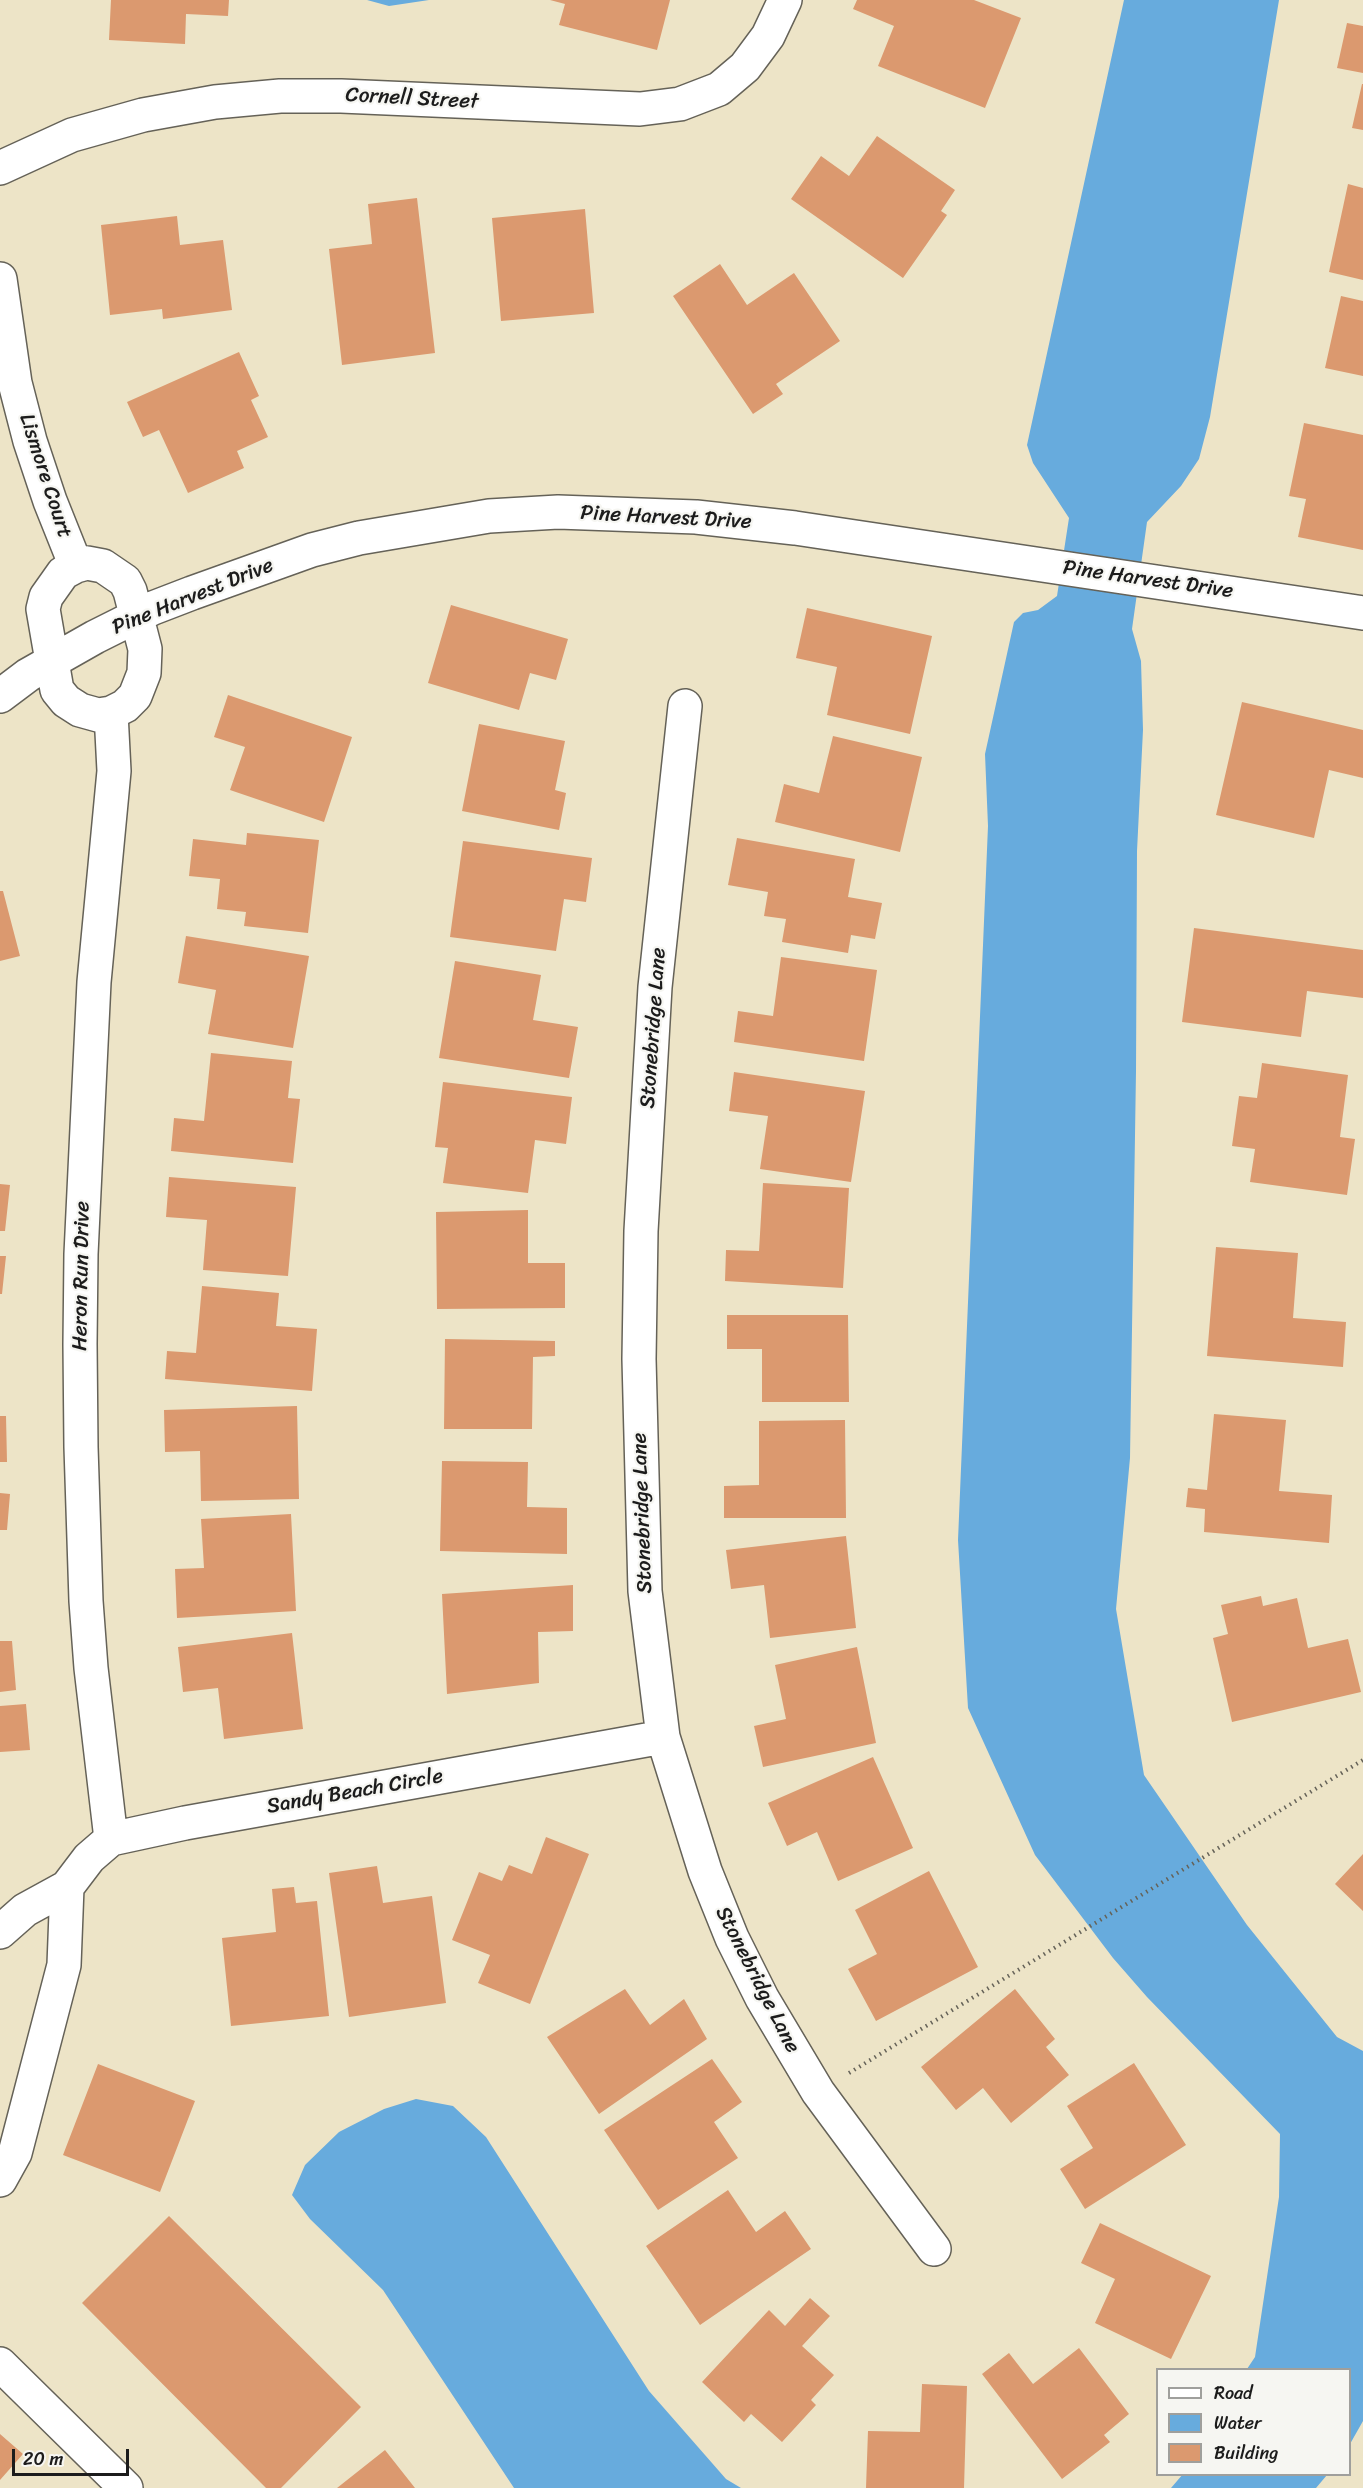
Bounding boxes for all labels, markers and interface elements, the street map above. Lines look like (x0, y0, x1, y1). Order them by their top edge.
street label: Cornell Street (345, 83, 479, 115)
street label: Lismore Court (13, 411, 77, 541)
street label: Pine Harvest Drive (580, 501, 752, 535)
street label: Pine Harvest Drive (109, 553, 277, 641)
street label: Pine Harvest Drive (1061, 556, 1235, 604)
street label: Stonebridge Lane (636, 947, 672, 1109)
street label: Heron Run Drive (68, 1201, 96, 1351)
street label: Stonebridge Lane (628, 1432, 658, 1594)
street label: Sandy Beach Circle (265, 1764, 445, 1820)
street label: Stonebridge Lane (709, 1903, 805, 2057)
legend (1156, 2368, 1351, 2476)
text: Road (1214, 2377, 1253, 2409)
text: Water (1214, 2407, 1261, 2439)
scale bar (15, 2437, 132, 2475)
text: Building (1214, 2437, 1278, 2469)
text: 20 m (23, 2443, 63, 2475)

